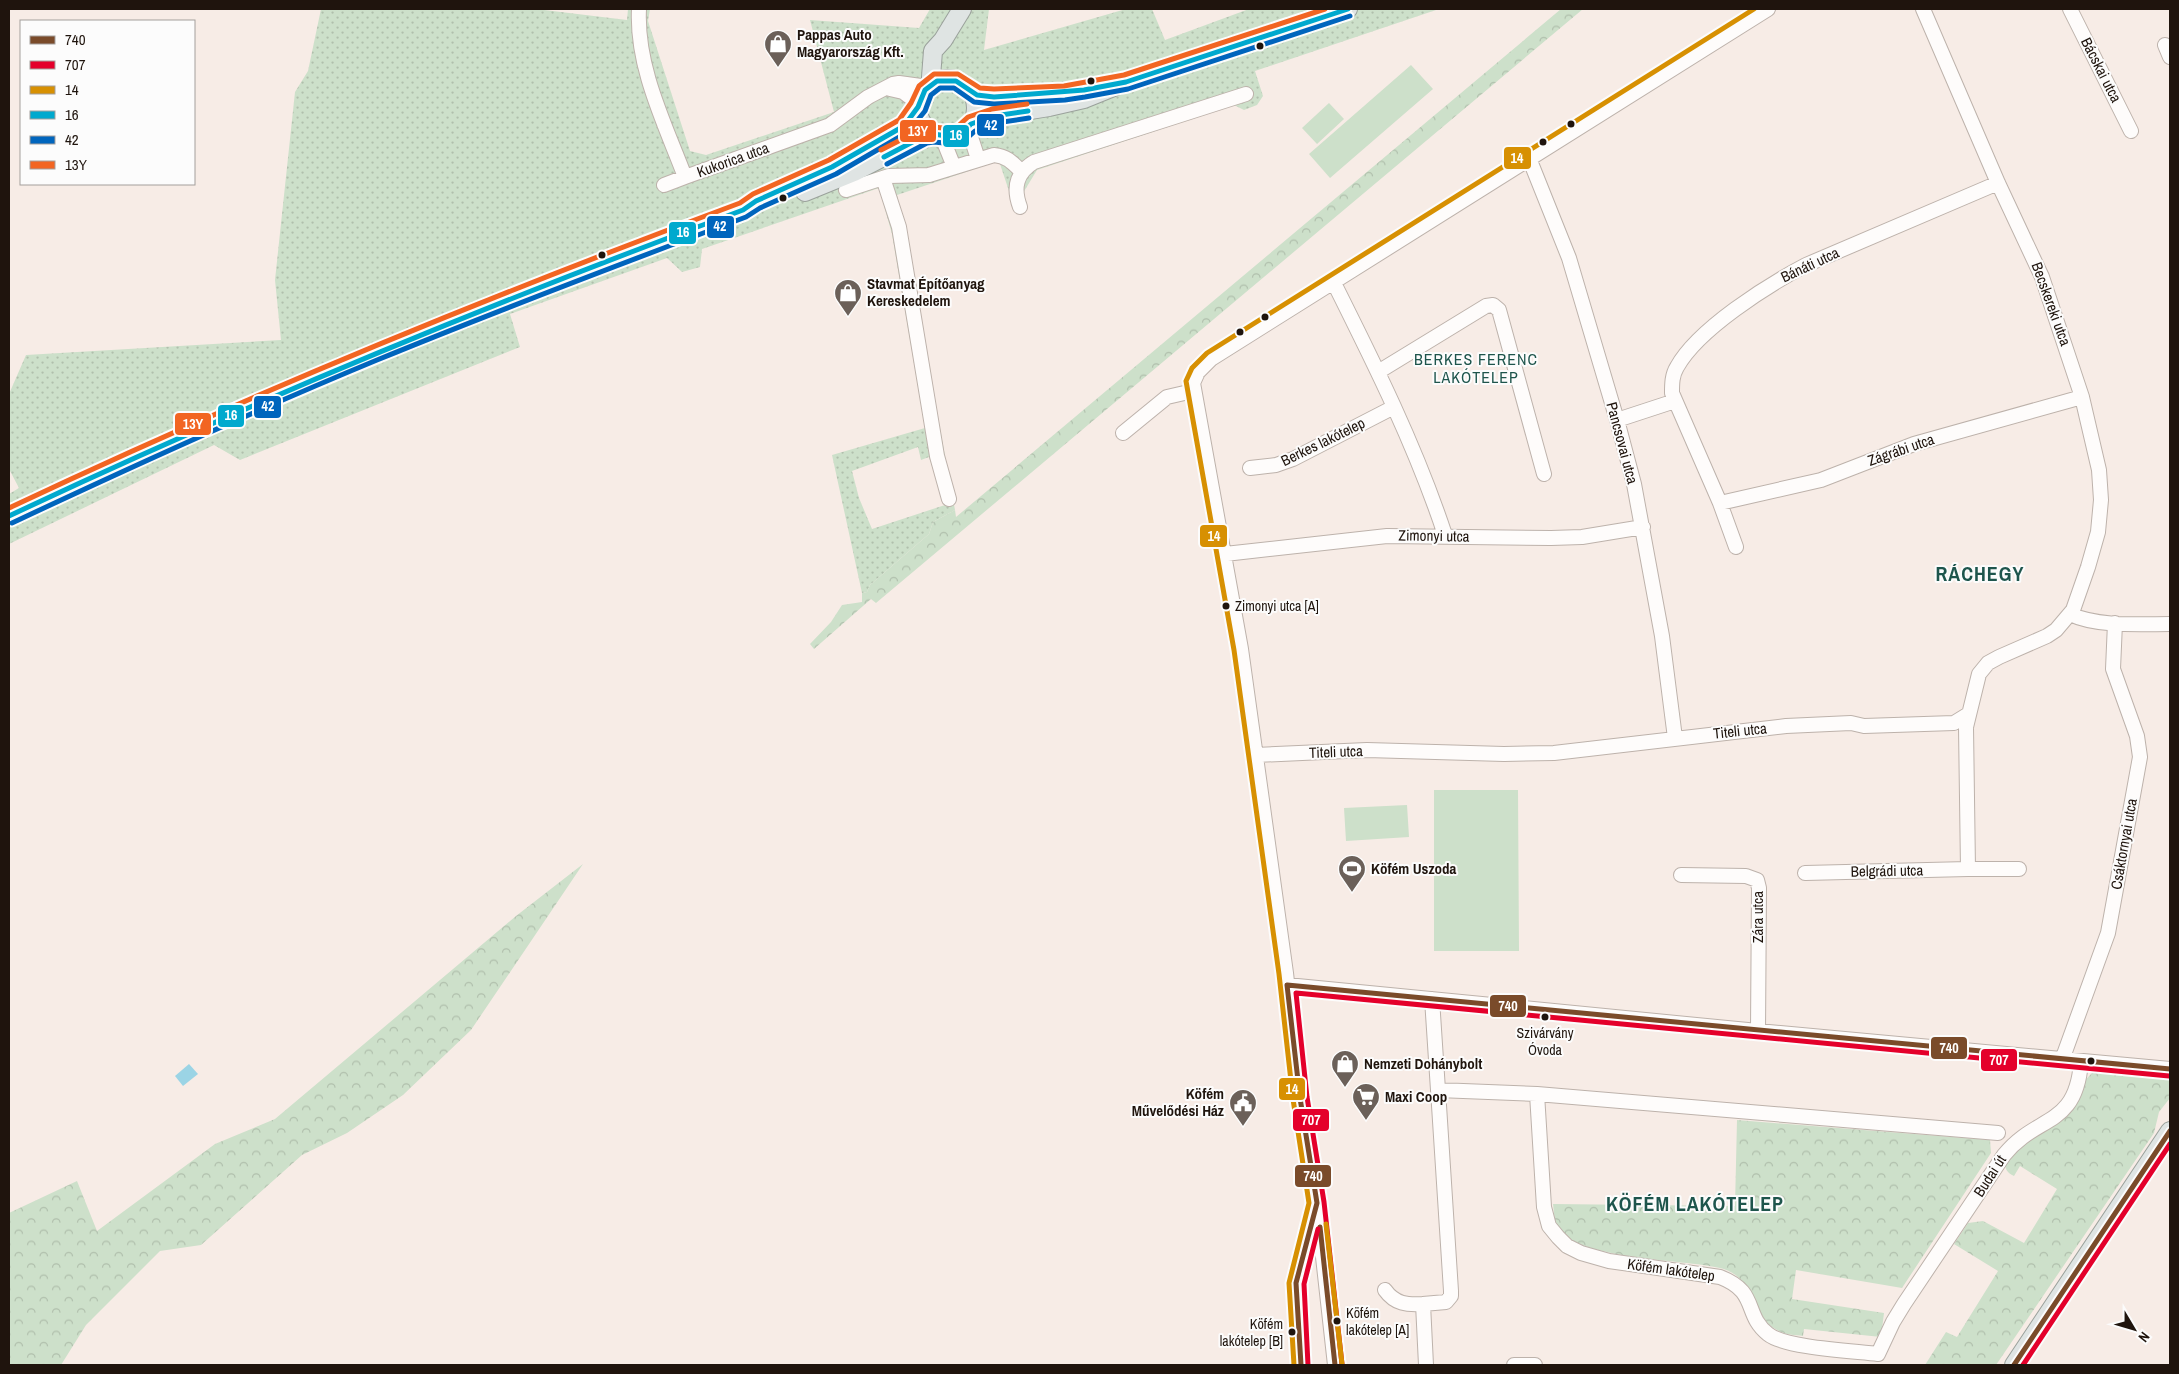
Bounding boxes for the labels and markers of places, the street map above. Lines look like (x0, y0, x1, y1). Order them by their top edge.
place label: Pappas Auto Magyarország Kft. (797, 24, 904, 62)
shop icon: Pappas Auto Magyarország Kft. (763, 29, 793, 68)
unlabelled marker (1255, 41, 1265, 51)
unlabelled marker (1086, 76, 1096, 86)
unlabelled marker (1566, 119, 1576, 129)
unlabelled marker (1538, 137, 1548, 147)
unlabelled marker (778, 193, 788, 203)
unlabelled marker (597, 250, 607, 260)
place label: Stavmat Építőanyag Kereskedelem (867, 273, 985, 311)
shop icon: Stavmat Építőanyag Kereskedelem (833, 278, 863, 317)
unlabelled marker (1260, 312, 1270, 322)
unlabelled marker (1235, 327, 1245, 337)
place label: Zimonyi utca [A] (1235, 597, 1319, 615)
marker: Zimonyi utca [A] (1221, 601, 1231, 611)
sports icon: Köfém Uszoda (1337, 854, 1367, 893)
place label: Köfém Uszoda (1371, 858, 1457, 879)
marker: Szivárvány Óvoda (1540, 1012, 1550, 1022)
place label: Szivárvány Óvoda (1517, 1024, 1574, 1059)
shop icon: Nemzeti Dohánybolt (1330, 1049, 1360, 1088)
place label: Nemzeti Dohánybolt (1364, 1053, 1482, 1074)
unlabelled marker (2086, 1056, 2096, 1066)
supermarket icon: Maxi Coop (1351, 1082, 1381, 1121)
place label: Köfém Művelődési Ház (1132, 1083, 1224, 1121)
place label: Maxi Coop (1385, 1086, 1447, 1107)
public building icon: Köfém Művelődési Ház (1228, 1088, 1258, 1127)
place label: Köfém lakótelep [A] (1346, 1304, 1409, 1339)
place label: Köfém lakótelep [B] (1220, 1315, 1283, 1350)
marker: Köfém lakótelep [A] (1332, 1316, 1342, 1326)
marker: Köfém lakótelep [B] (1287, 1327, 1297, 1337)

